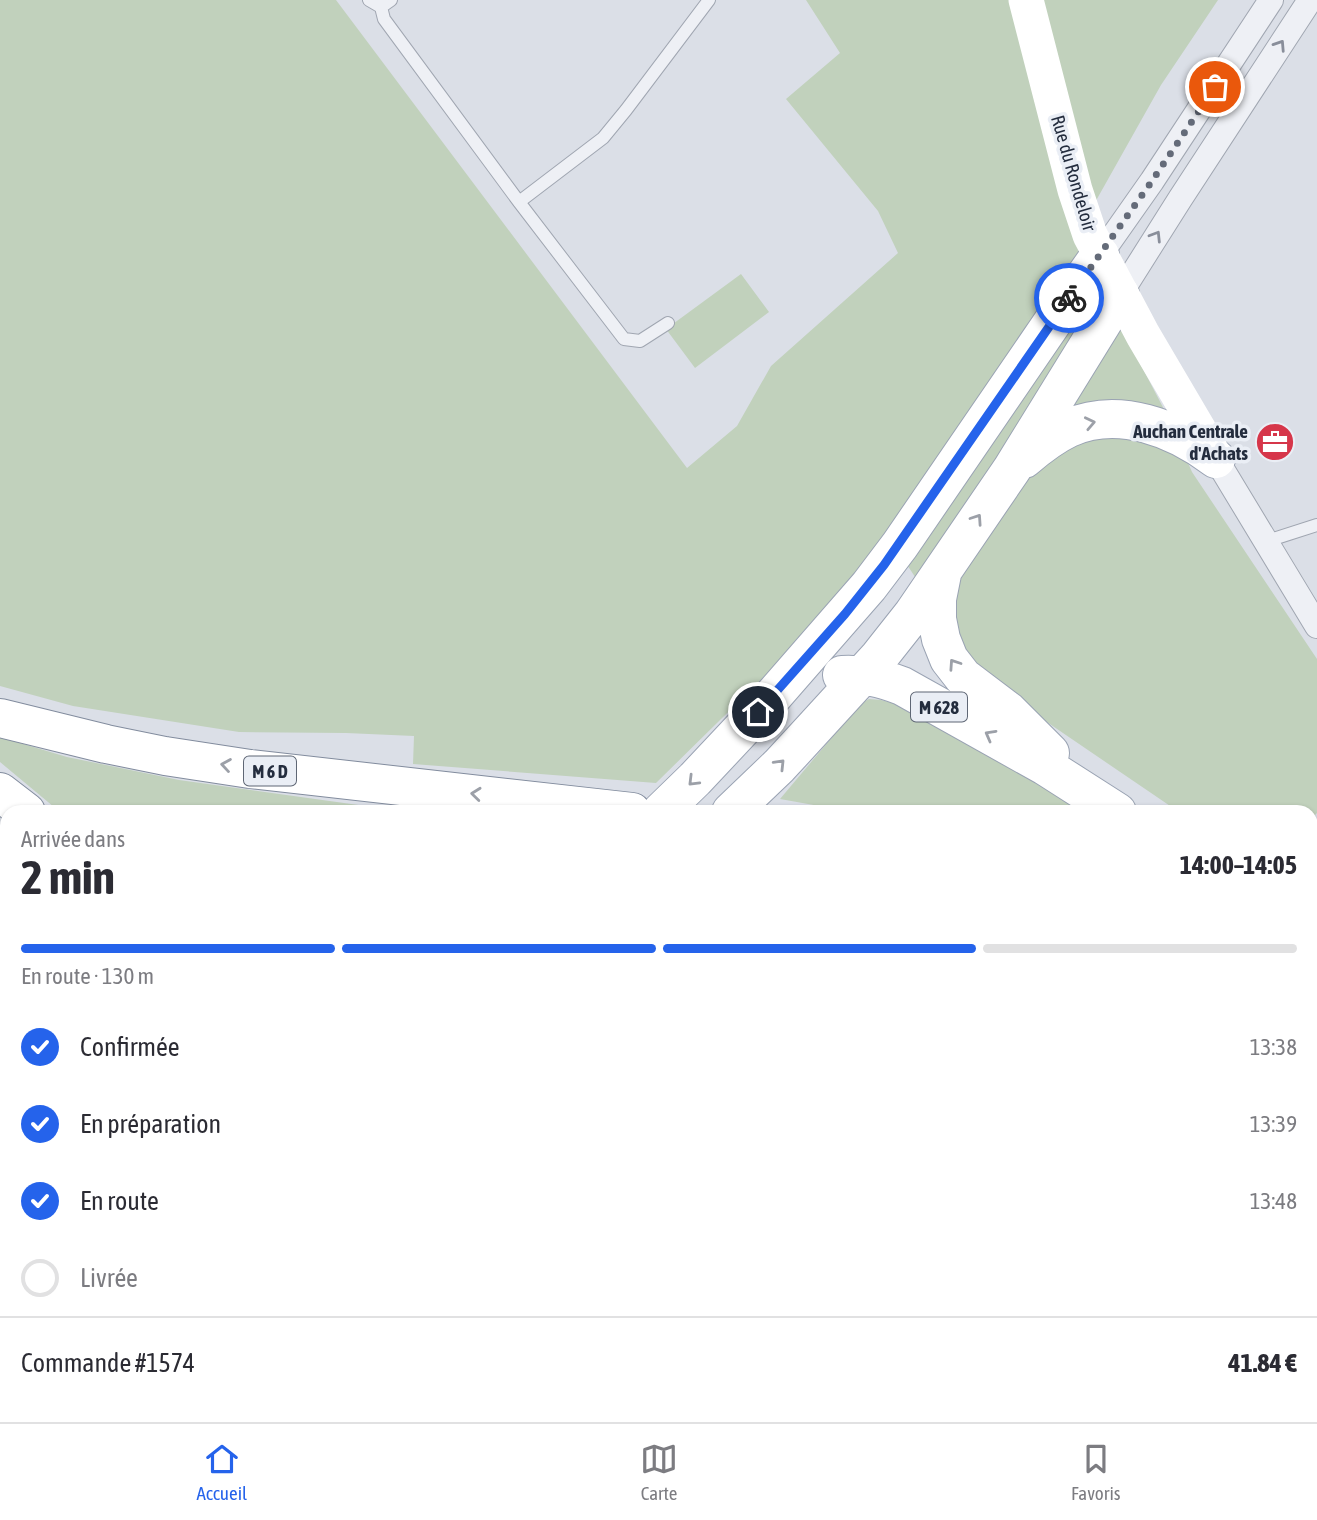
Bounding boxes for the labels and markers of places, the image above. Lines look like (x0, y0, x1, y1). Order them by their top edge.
pin (1185, 57, 1245, 117)
place label: Auchan Centrale d'Achats (1132, 420, 1248, 464)
office icon: Auchan Centrale d'Achats (1254, 421, 1296, 463)
pin (728, 682, 788, 742)

